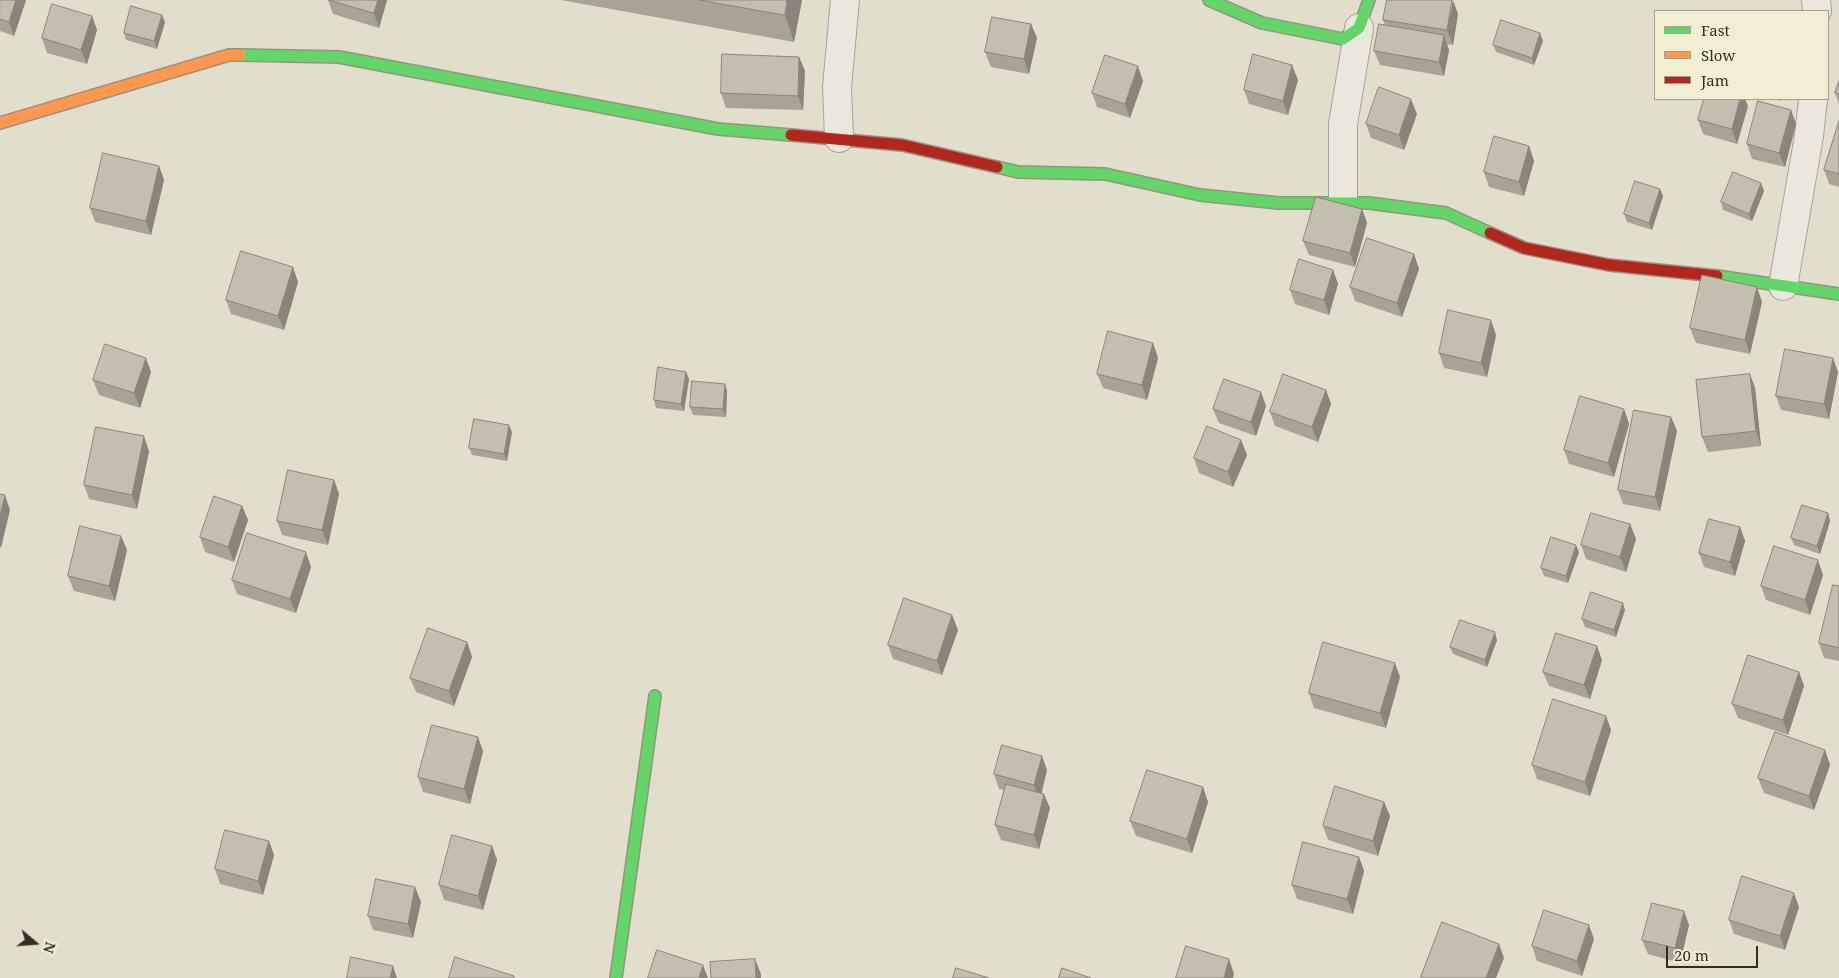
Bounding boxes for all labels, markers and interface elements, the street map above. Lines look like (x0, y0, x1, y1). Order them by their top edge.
legend (1654, 10, 1829, 100)
text: Fast (1701, 20, 1730, 40)
text: Slow (1701, 45, 1735, 65)
text: Jam (1701, 70, 1729, 90)
north arrow (10, 918, 60, 968)
scale bar (1669, 936, 1762, 968)
text: N (39, 940, 60, 956)
text: 20 m (1674, 945, 1709, 965)

